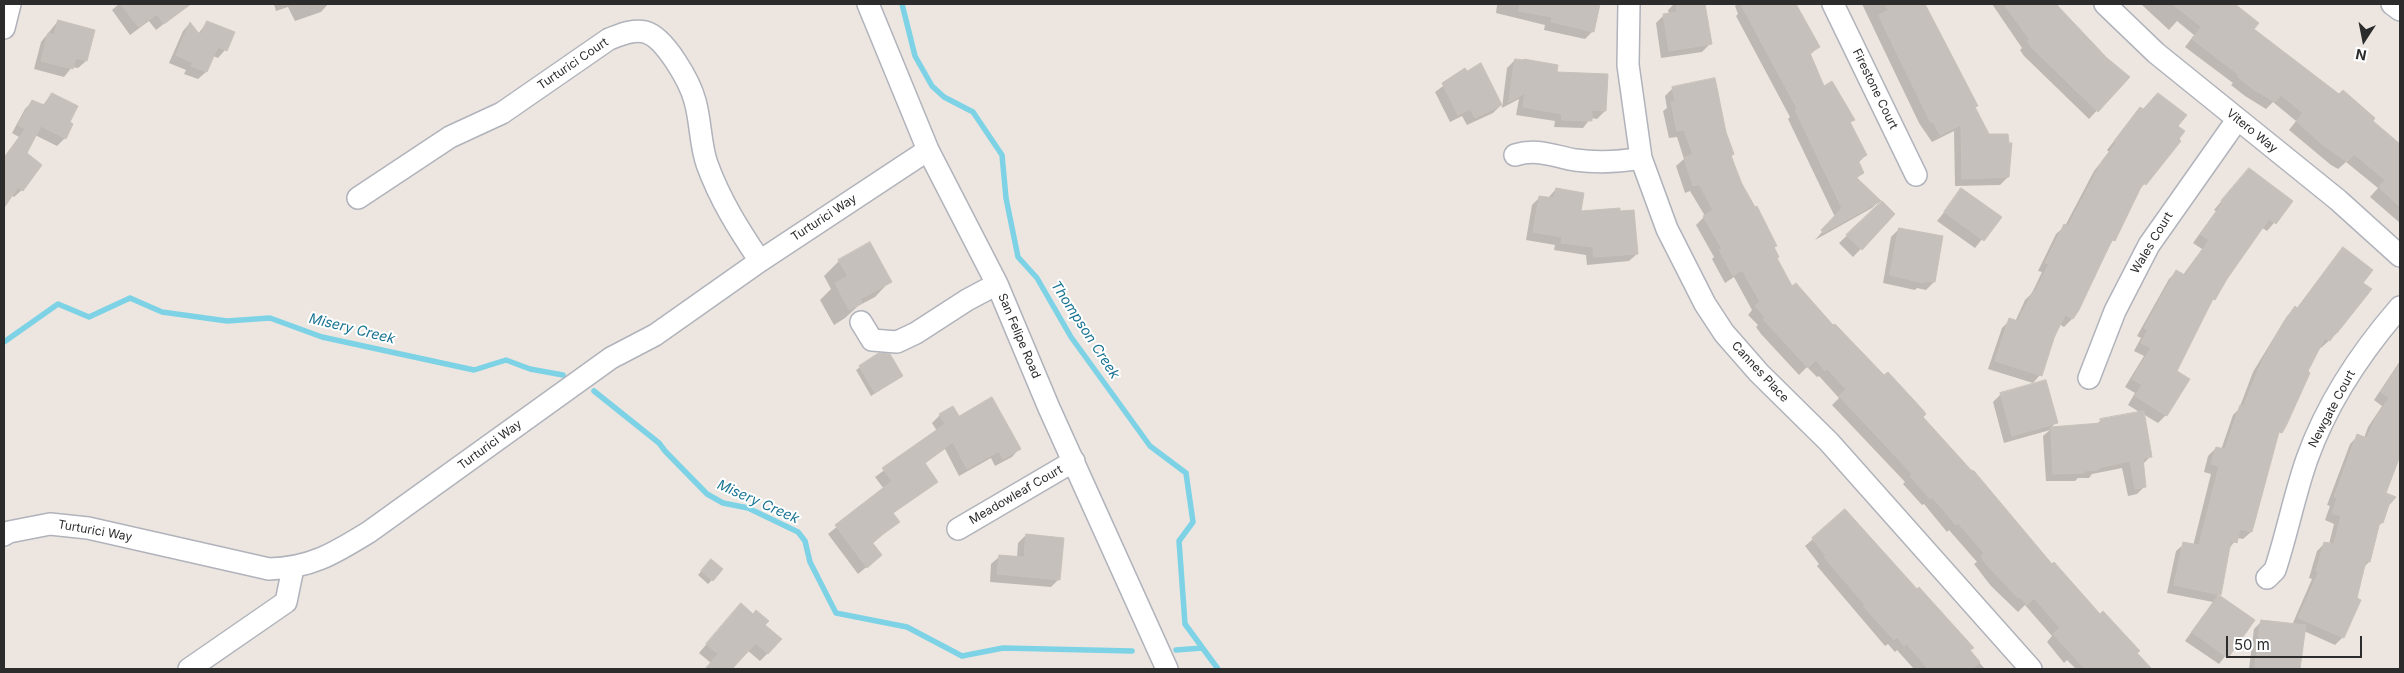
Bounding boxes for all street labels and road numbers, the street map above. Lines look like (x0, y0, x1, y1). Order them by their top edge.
street label: Turturici Court (535, 35, 611, 93)
street label: Firestone Court (1849, 46, 1901, 132)
street label: Vitero Way (2224, 106, 2280, 156)
street label: Turturici Way (789, 192, 859, 244)
street label: Wales Court (2128, 210, 2176, 276)
street label: San Felipe Road (995, 291, 1043, 381)
street label: Cannes Place (1728, 339, 1792, 405)
street label: Newgate Court (2306, 368, 2358, 450)
street label: Turturici Way (455, 417, 525, 473)
street label: Meadowleaf Court (967, 462, 1065, 528)
street label: Turturici Way (57, 517, 133, 545)

